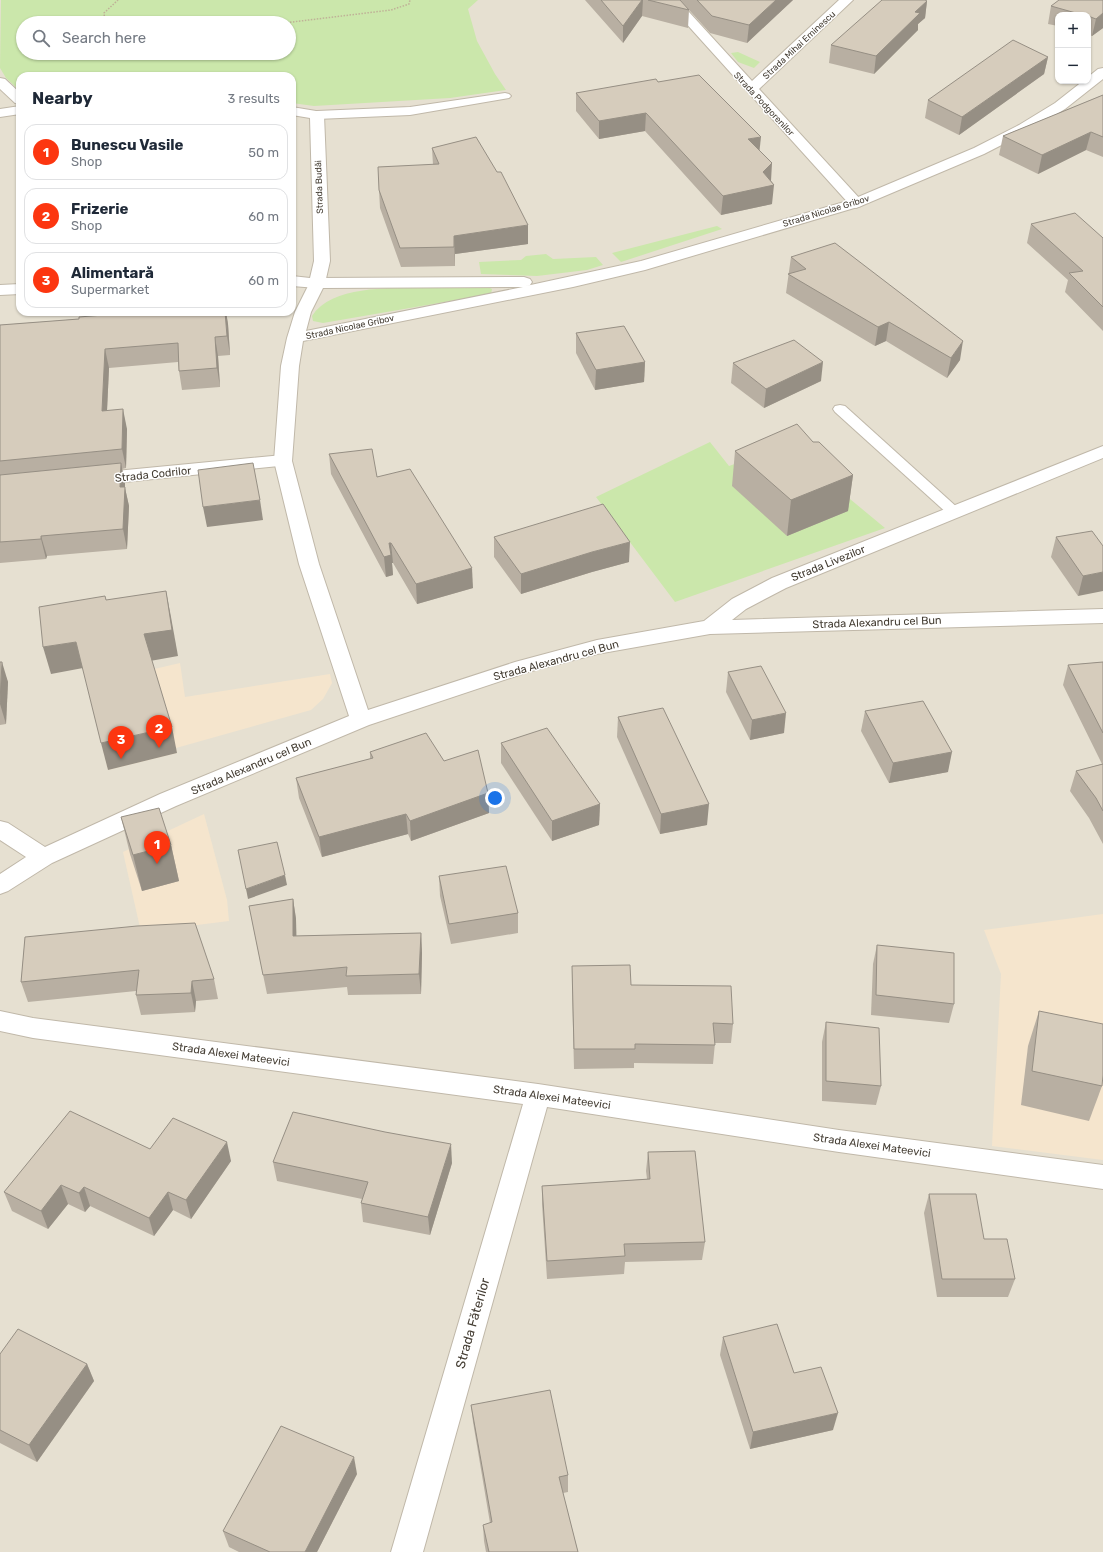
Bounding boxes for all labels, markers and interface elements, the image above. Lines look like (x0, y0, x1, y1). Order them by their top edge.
street label: Strada Mihai Eminescu (761, 9, 837, 81)
map controls (1055, 12, 1091, 84)
button: + (1055, 12, 1091, 48)
search box (16, 16, 296, 60)
icon: search (30, 27, 52, 49)
text: Search here (62, 29, 146, 47)
button: − (1055, 48, 1091, 84)
street label: Strada Podgorenilor (732, 70, 797, 138)
text: Nearby (32, 88, 93, 108)
text: 3 results (228, 91, 280, 106)
text: Bunescu Vasile (71, 136, 183, 154)
text: 1 (43, 145, 49, 160)
text: 50 m (248, 145, 279, 160)
text: Shop (71, 154, 102, 169)
street label: Strada Budăi (313, 160, 325, 214)
street label: Strada Nicolae Gribov (782, 193, 871, 229)
text: Frizerie (71, 200, 128, 218)
text: 2 (42, 209, 50, 224)
text: 60 m (248, 209, 279, 224)
text: Shop (71, 218, 102, 233)
text: Alimentară (71, 264, 154, 282)
text: 3 (42, 273, 50, 288)
text: 60 m (248, 273, 279, 288)
text: Supermarket (71, 282, 149, 297)
street label: Strada Nicolae Gribov (305, 313, 395, 341)
street label: Strada Codrilor (114, 464, 193, 485)
street label: Strada Livezilor (789, 542, 868, 584)
street label: Strada Alexandru cel Bun (812, 614, 942, 631)
street label: Strada Alexandru cel Bun (492, 637, 620, 683)
pin: 2 (146, 715, 172, 748)
pin: 3 (108, 726, 134, 759)
street label: Strada Alexandru cel Bun (189, 735, 313, 798)
your location (485, 788, 505, 808)
pin: 1 (144, 831, 170, 864)
street label: Strada Alexei Mateevici (171, 1040, 290, 1069)
street label: Strada Alexei Mateevici (492, 1083, 611, 1112)
street label: Strada Alexei Mateevici (812, 1131, 931, 1160)
street label: Strada Făterilor (452, 1276, 493, 1370)

